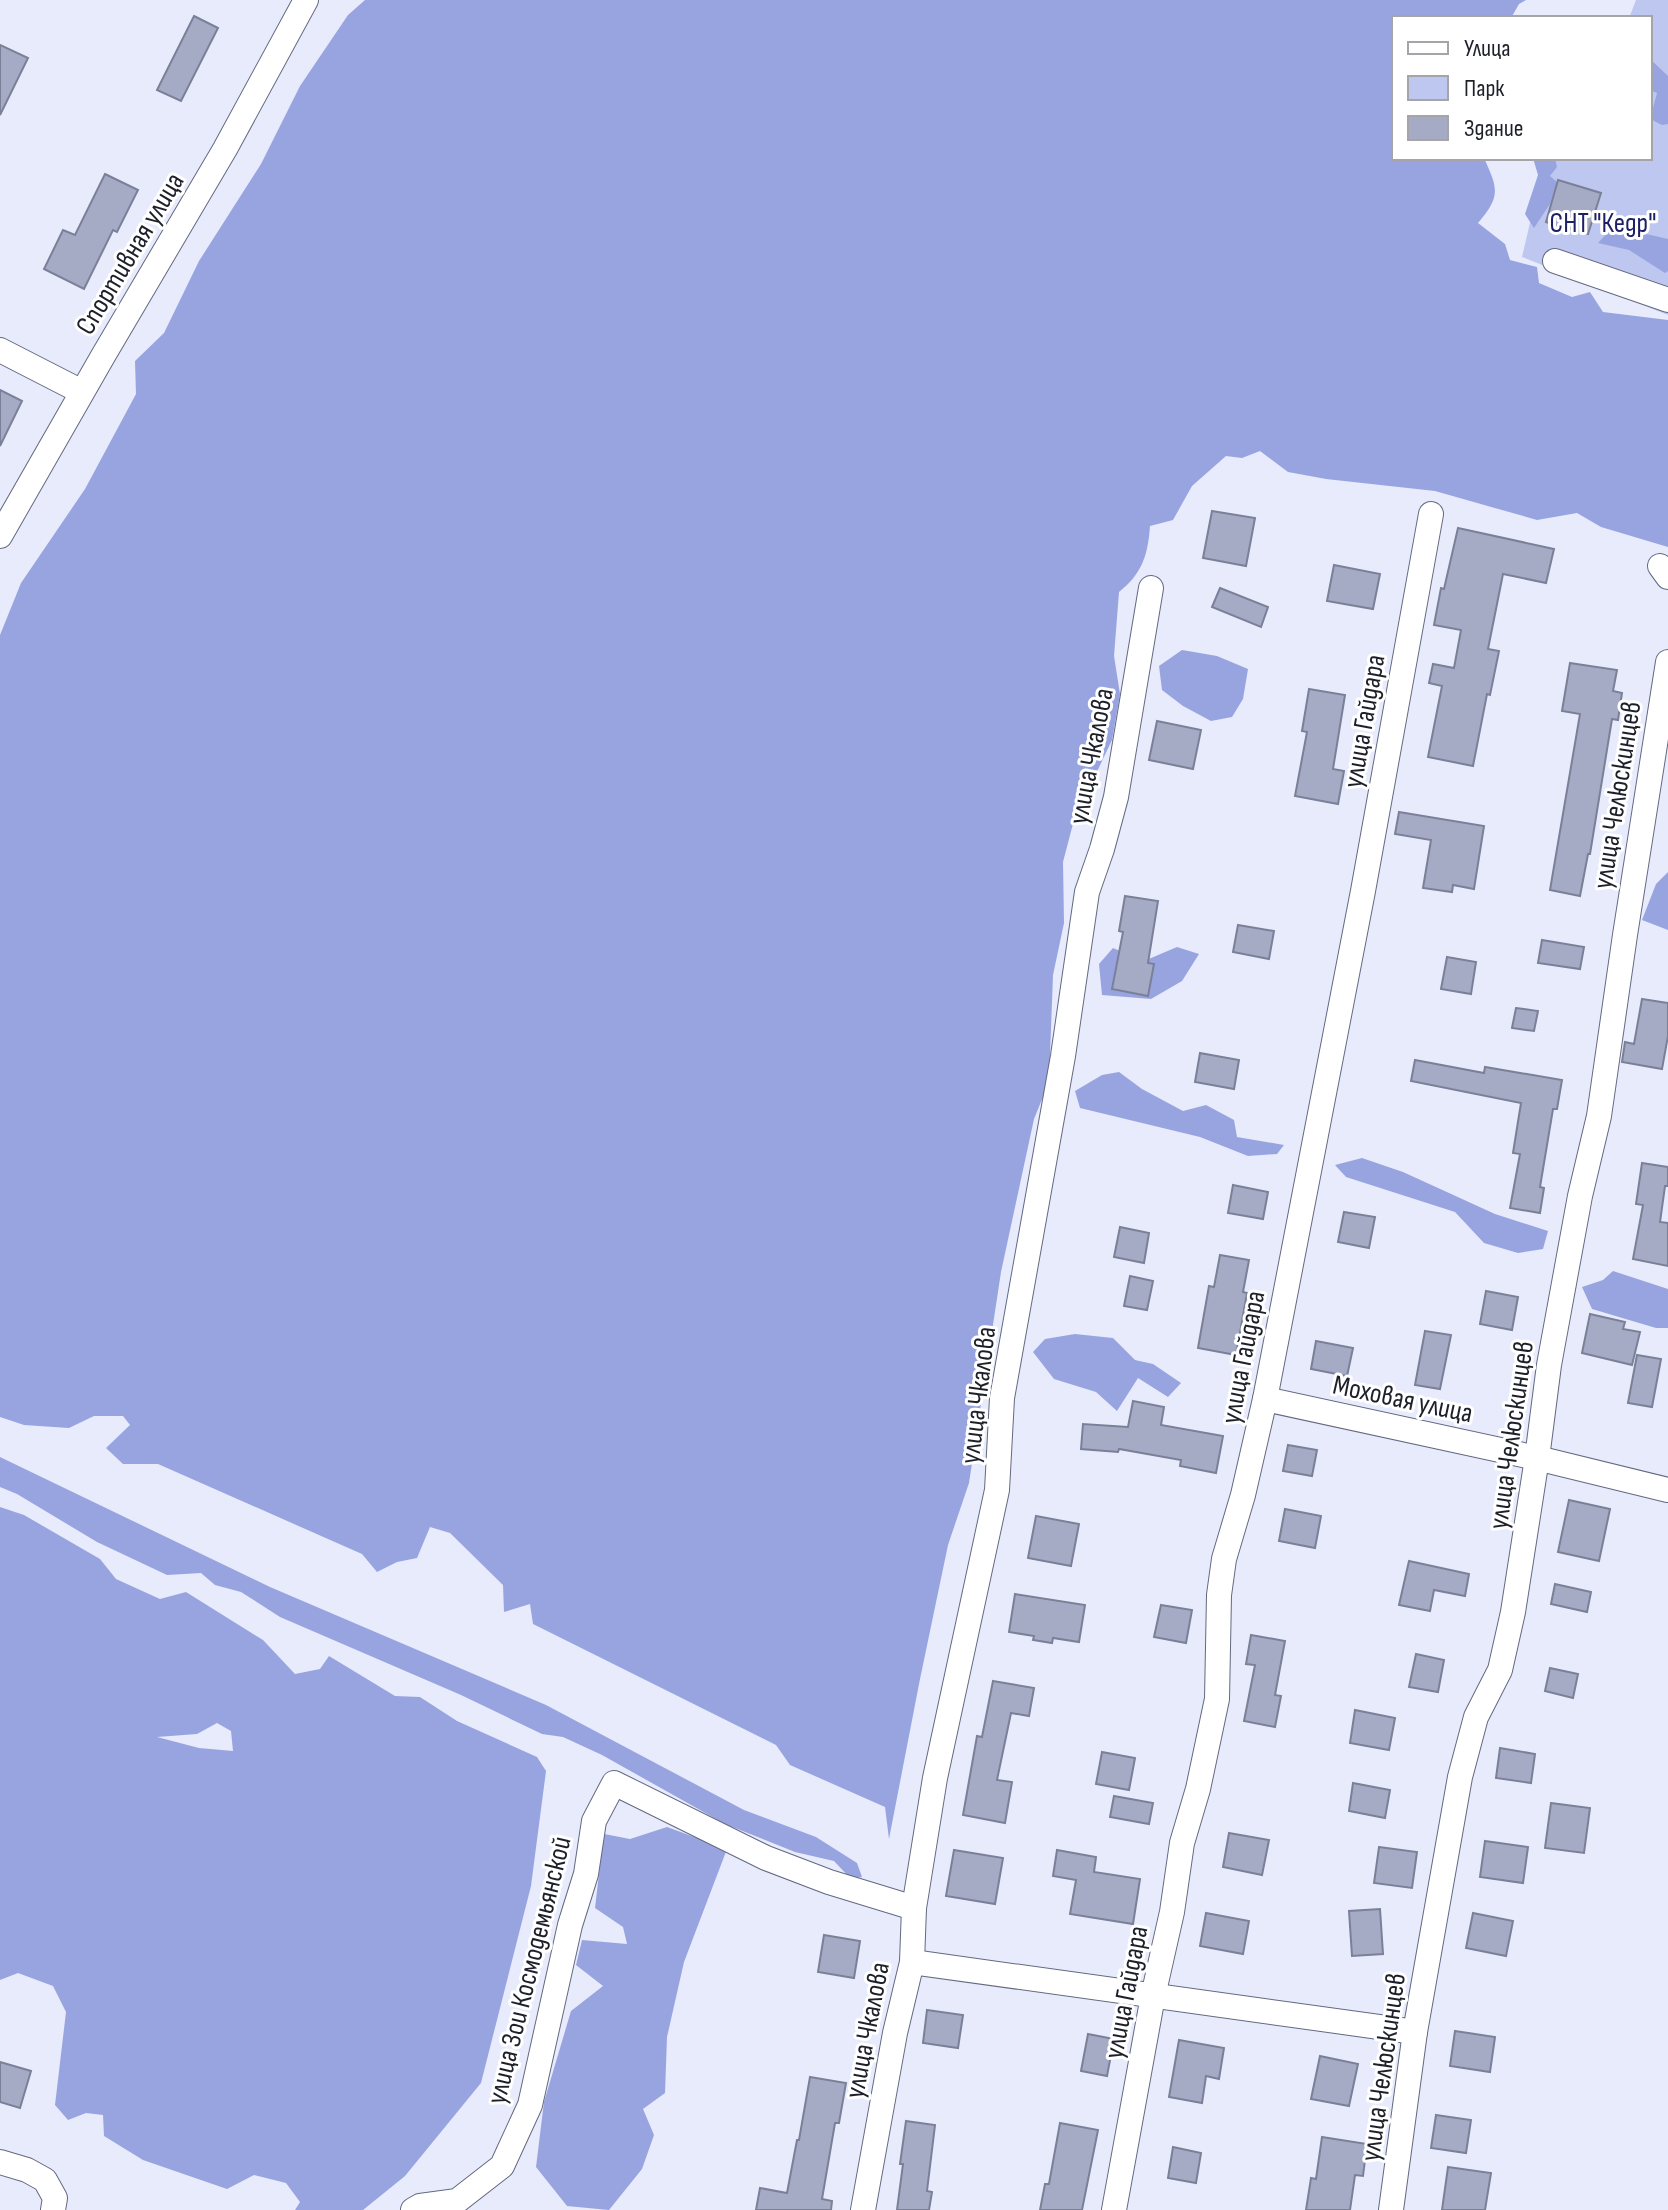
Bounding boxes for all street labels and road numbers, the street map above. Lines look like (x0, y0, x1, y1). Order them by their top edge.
street label: Спортивная улица (69, 167, 191, 341)
street label: улица Гайдара (1337, 652, 1392, 790)
street label: улица Чкалова (1062, 685, 1121, 827)
street label: улица Челюскинцев (1586, 699, 1649, 891)
street label: улица Гайдара (1214, 1288, 1273, 1427)
street label: улица Чкалова (954, 1325, 1003, 1466)
street label: улица Челюскинцев (1482, 1339, 1541, 1531)
street label: Моховая улица (1330, 1369, 1476, 1430)
street label: улица Зои Космодемьянской (480, 1833, 579, 2108)
street label: улица Гайдара (1097, 1923, 1156, 2062)
street label: улица Чкалова (838, 1959, 897, 2101)
street label: улица Челюскинцев (1354, 1971, 1413, 2163)

